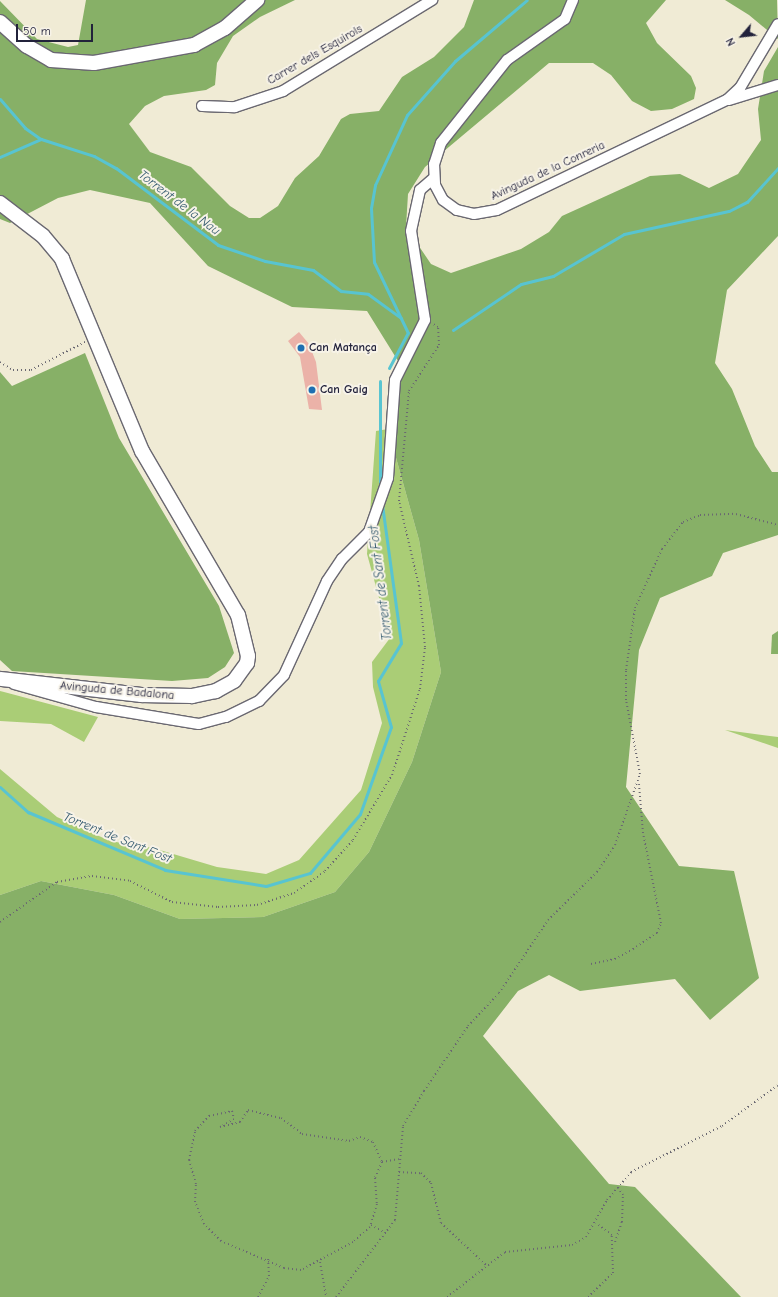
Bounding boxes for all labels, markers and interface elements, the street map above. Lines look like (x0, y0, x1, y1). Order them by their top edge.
scale bar (18, 16, 95, 42)
north arrow (722, 16, 762, 56)
street label: Carrer dels Esquirols (265, 22, 365, 88)
text: 50 m (23, 24, 51, 38)
text: N (724, 36, 738, 48)
street label: Avinguda de la Conreria (489, 138, 607, 204)
water label: Torrent de la Nau (135, 167, 223, 239)
place label: Can Matança (309, 341, 377, 355)
marker: Can Matança (296, 343, 306, 353)
place label: Can Gaig (320, 383, 368, 397)
marker: Can Gaig (307, 385, 317, 395)
water label: Torrent de Sant Fost (366, 525, 396, 641)
street label: Avinguda de Badalona (59, 679, 175, 703)
water label: Torrent de Sant Fost (61, 809, 173, 867)

